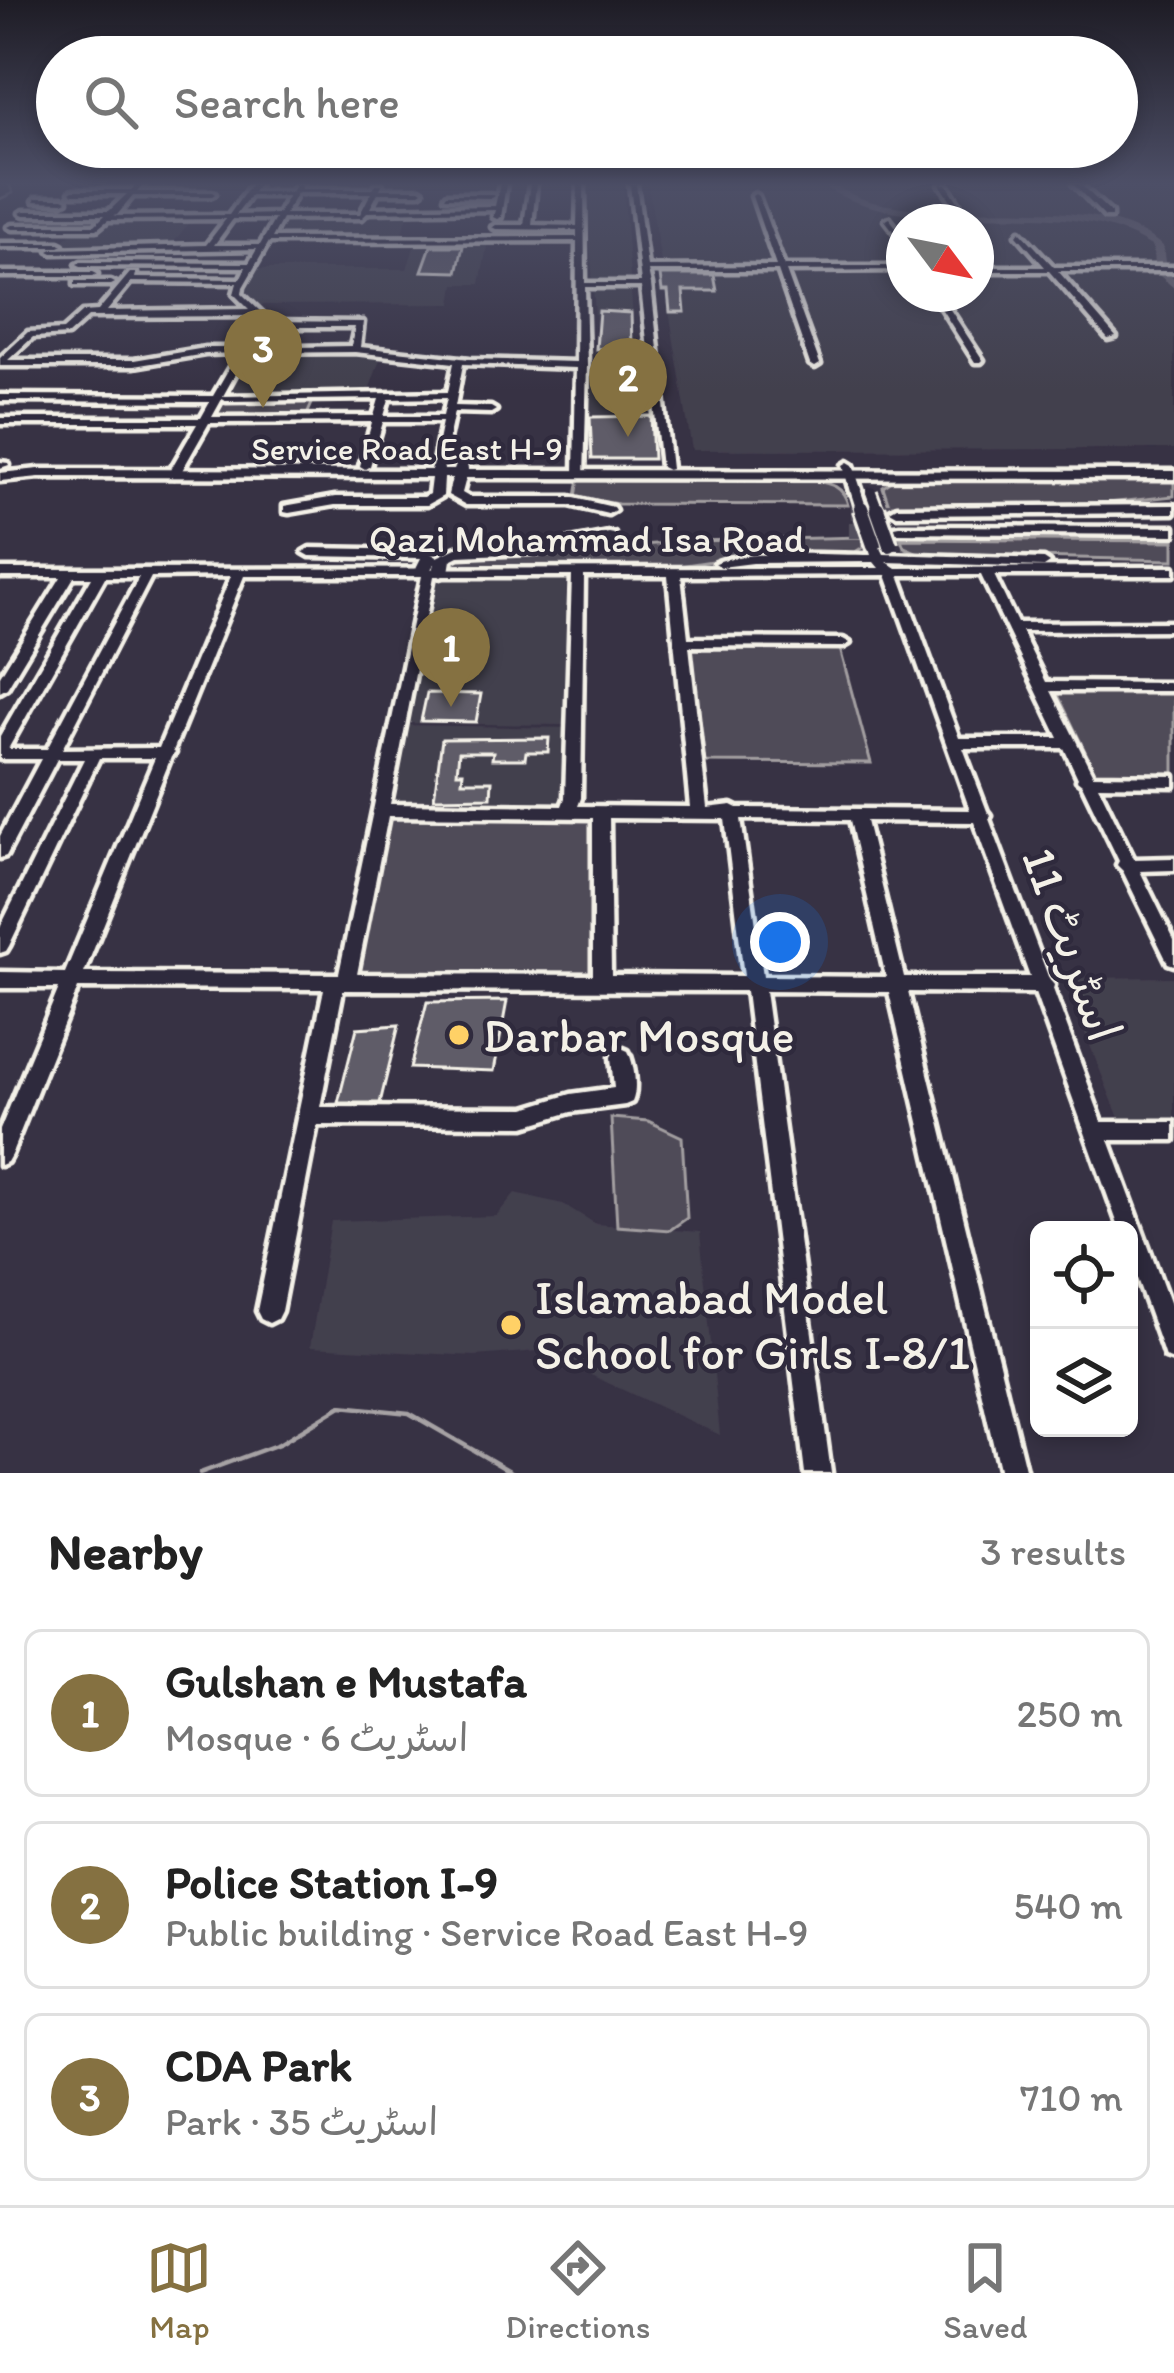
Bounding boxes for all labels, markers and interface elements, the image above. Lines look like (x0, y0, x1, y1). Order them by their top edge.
search box (36, 36, 1138, 168)
icon: search (78, 69, 144, 135)
text: Search here (174, 75, 400, 129)
north arrow (886, 204, 994, 312)
pin: 3 (224, 309, 302, 408)
pin: 2 (589, 338, 667, 437)
street label: Service Road East H-9 (251, 429, 563, 468)
street label: Qazi Mohammad Isa Road (369, 515, 806, 562)
pin: 1 (412, 608, 490, 707)
street label: اسٹریٹ 11 (1010, 839, 1134, 1049)
your location (750, 912, 810, 972)
place label: Darbar Mosque (483, 1006, 795, 1064)
marker: Darbar Mosque (446, 1022, 472, 1048)
map controls (1030, 1221, 1138, 1437)
button: locate (1030, 1221, 1138, 1329)
place label: Islamabad Model School for Girls I-8/1 (535, 1268, 970, 1381)
marker: Islamabad Model School for Girls I-8/1 (498, 1312, 524, 1338)
button: layers (1030, 1329, 1138, 1437)
text: Nearby (48, 1521, 203, 1582)
text: 3 results (980, 1528, 1126, 1575)
text: Gulshan e Mustafa (165, 1654, 527, 1708)
text: 1 (81, 1690, 99, 1737)
text: 250 m (1016, 1690, 1123, 1737)
text: Mosque · اسٹریٹ 6 (165, 1714, 468, 1761)
text: Police Station I-9 (165, 1855, 498, 1909)
text: 2 (80, 1882, 100, 1929)
text: 540 m (1013, 1882, 1123, 1929)
text: Public building · Service Road East H-9 (165, 1909, 808, 1956)
text: CDA Park (165, 2038, 352, 2092)
text: 3 (79, 2074, 101, 2121)
text: 710 m (1020, 2074, 1123, 2121)
text: Park · اسٹریٹ 35 (165, 2098, 438, 2145)
tab: Map (146, 2235, 212, 2346)
tab: Directions (505, 2235, 650, 2346)
tab: Saved (943, 2235, 1028, 2346)

